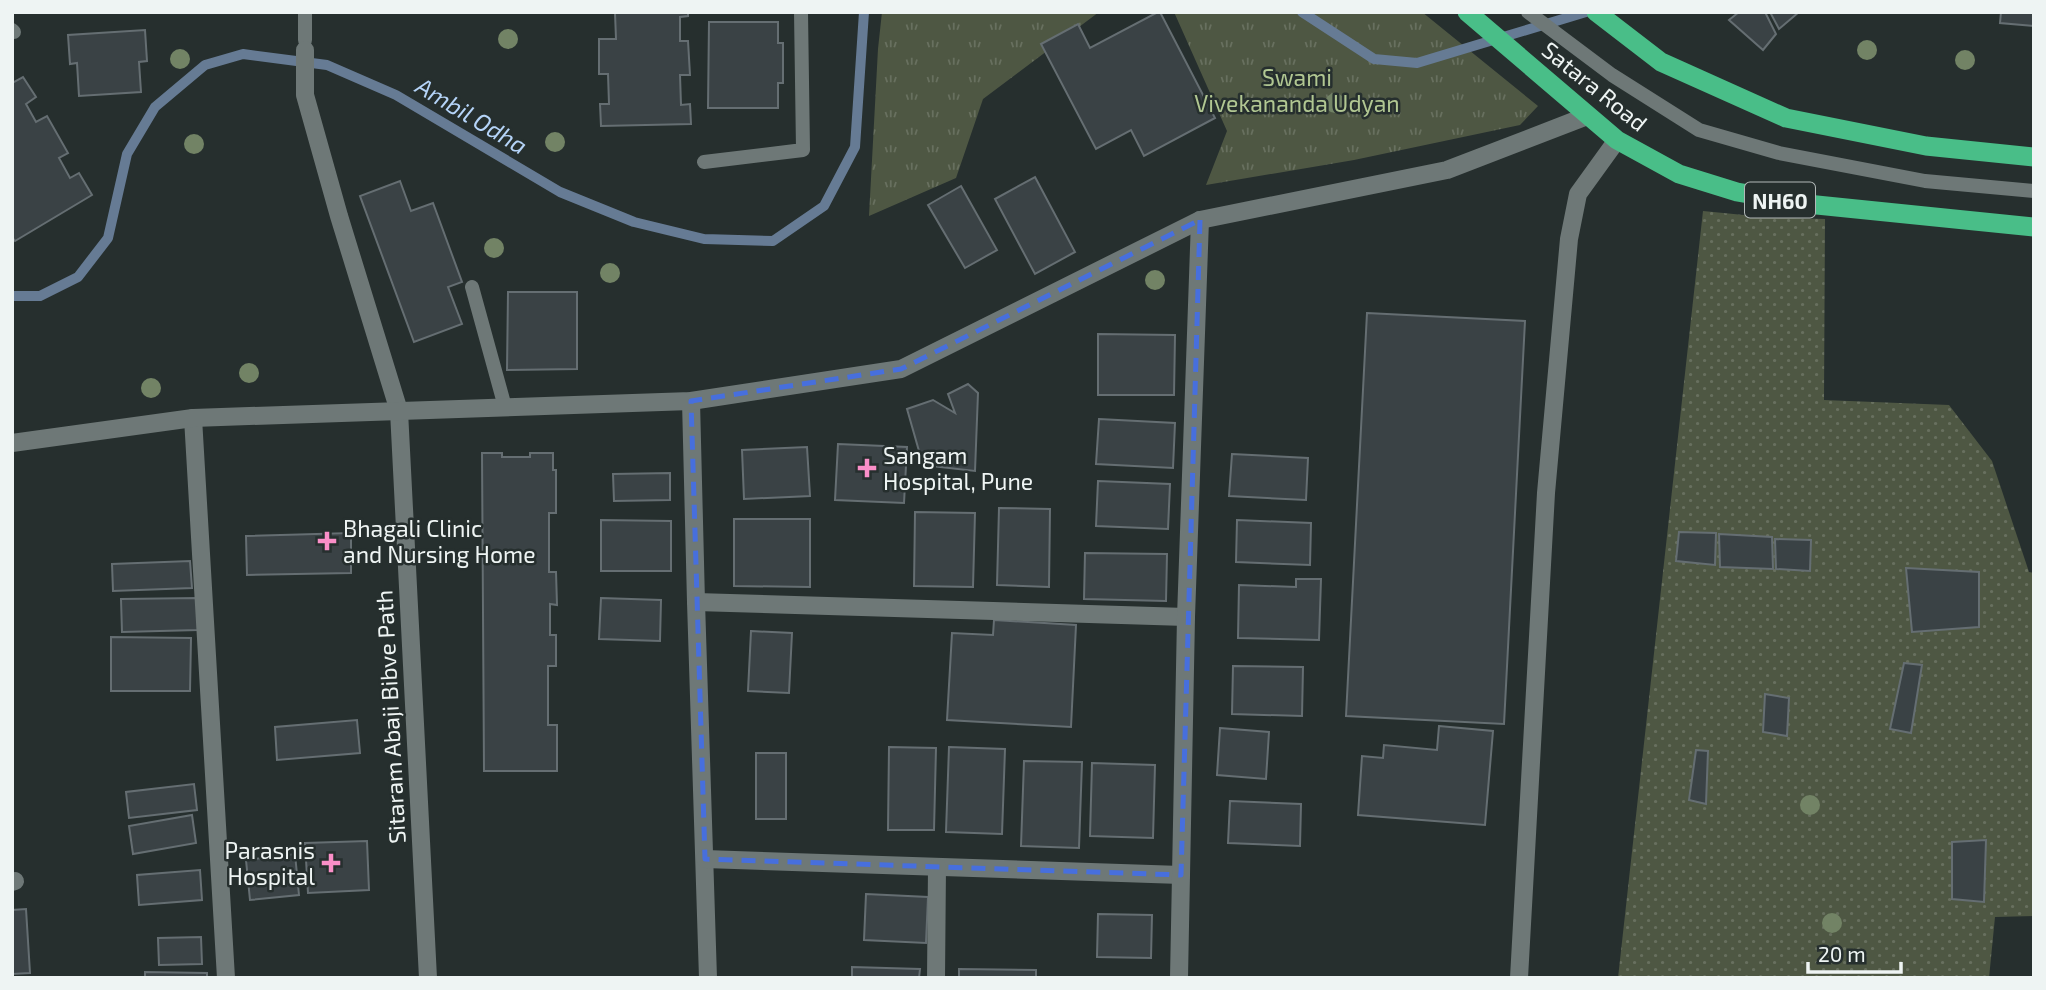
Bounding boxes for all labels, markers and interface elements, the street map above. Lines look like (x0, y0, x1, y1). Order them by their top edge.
street label: Satara Road (1537, 35, 1653, 137)
park label: Swami Vivekananda Udyan (1194, 63, 1400, 117)
water label: Ambil Odha (410, 70, 533, 160)
road number: NH60 (1745, 182, 1815, 218)
place label: Sangam Hospital, Pune (883, 441, 1033, 495)
marker: Sangam Hospital, Pune (857, 458, 877, 478)
place label: Bhagali Clinic and Nursing Home (343, 514, 536, 568)
marker: Bhagali Clinic and Nursing Home (317, 531, 337, 551)
street label: Sitaram Abaji Bibve Path (369, 589, 411, 845)
place label: Parasnis Hospital (225, 836, 315, 890)
marker: Parasnis Hospital (321, 853, 341, 873)
scale bar (1808, 930, 1901, 974)
text: 20 m (1818, 941, 1866, 966)

